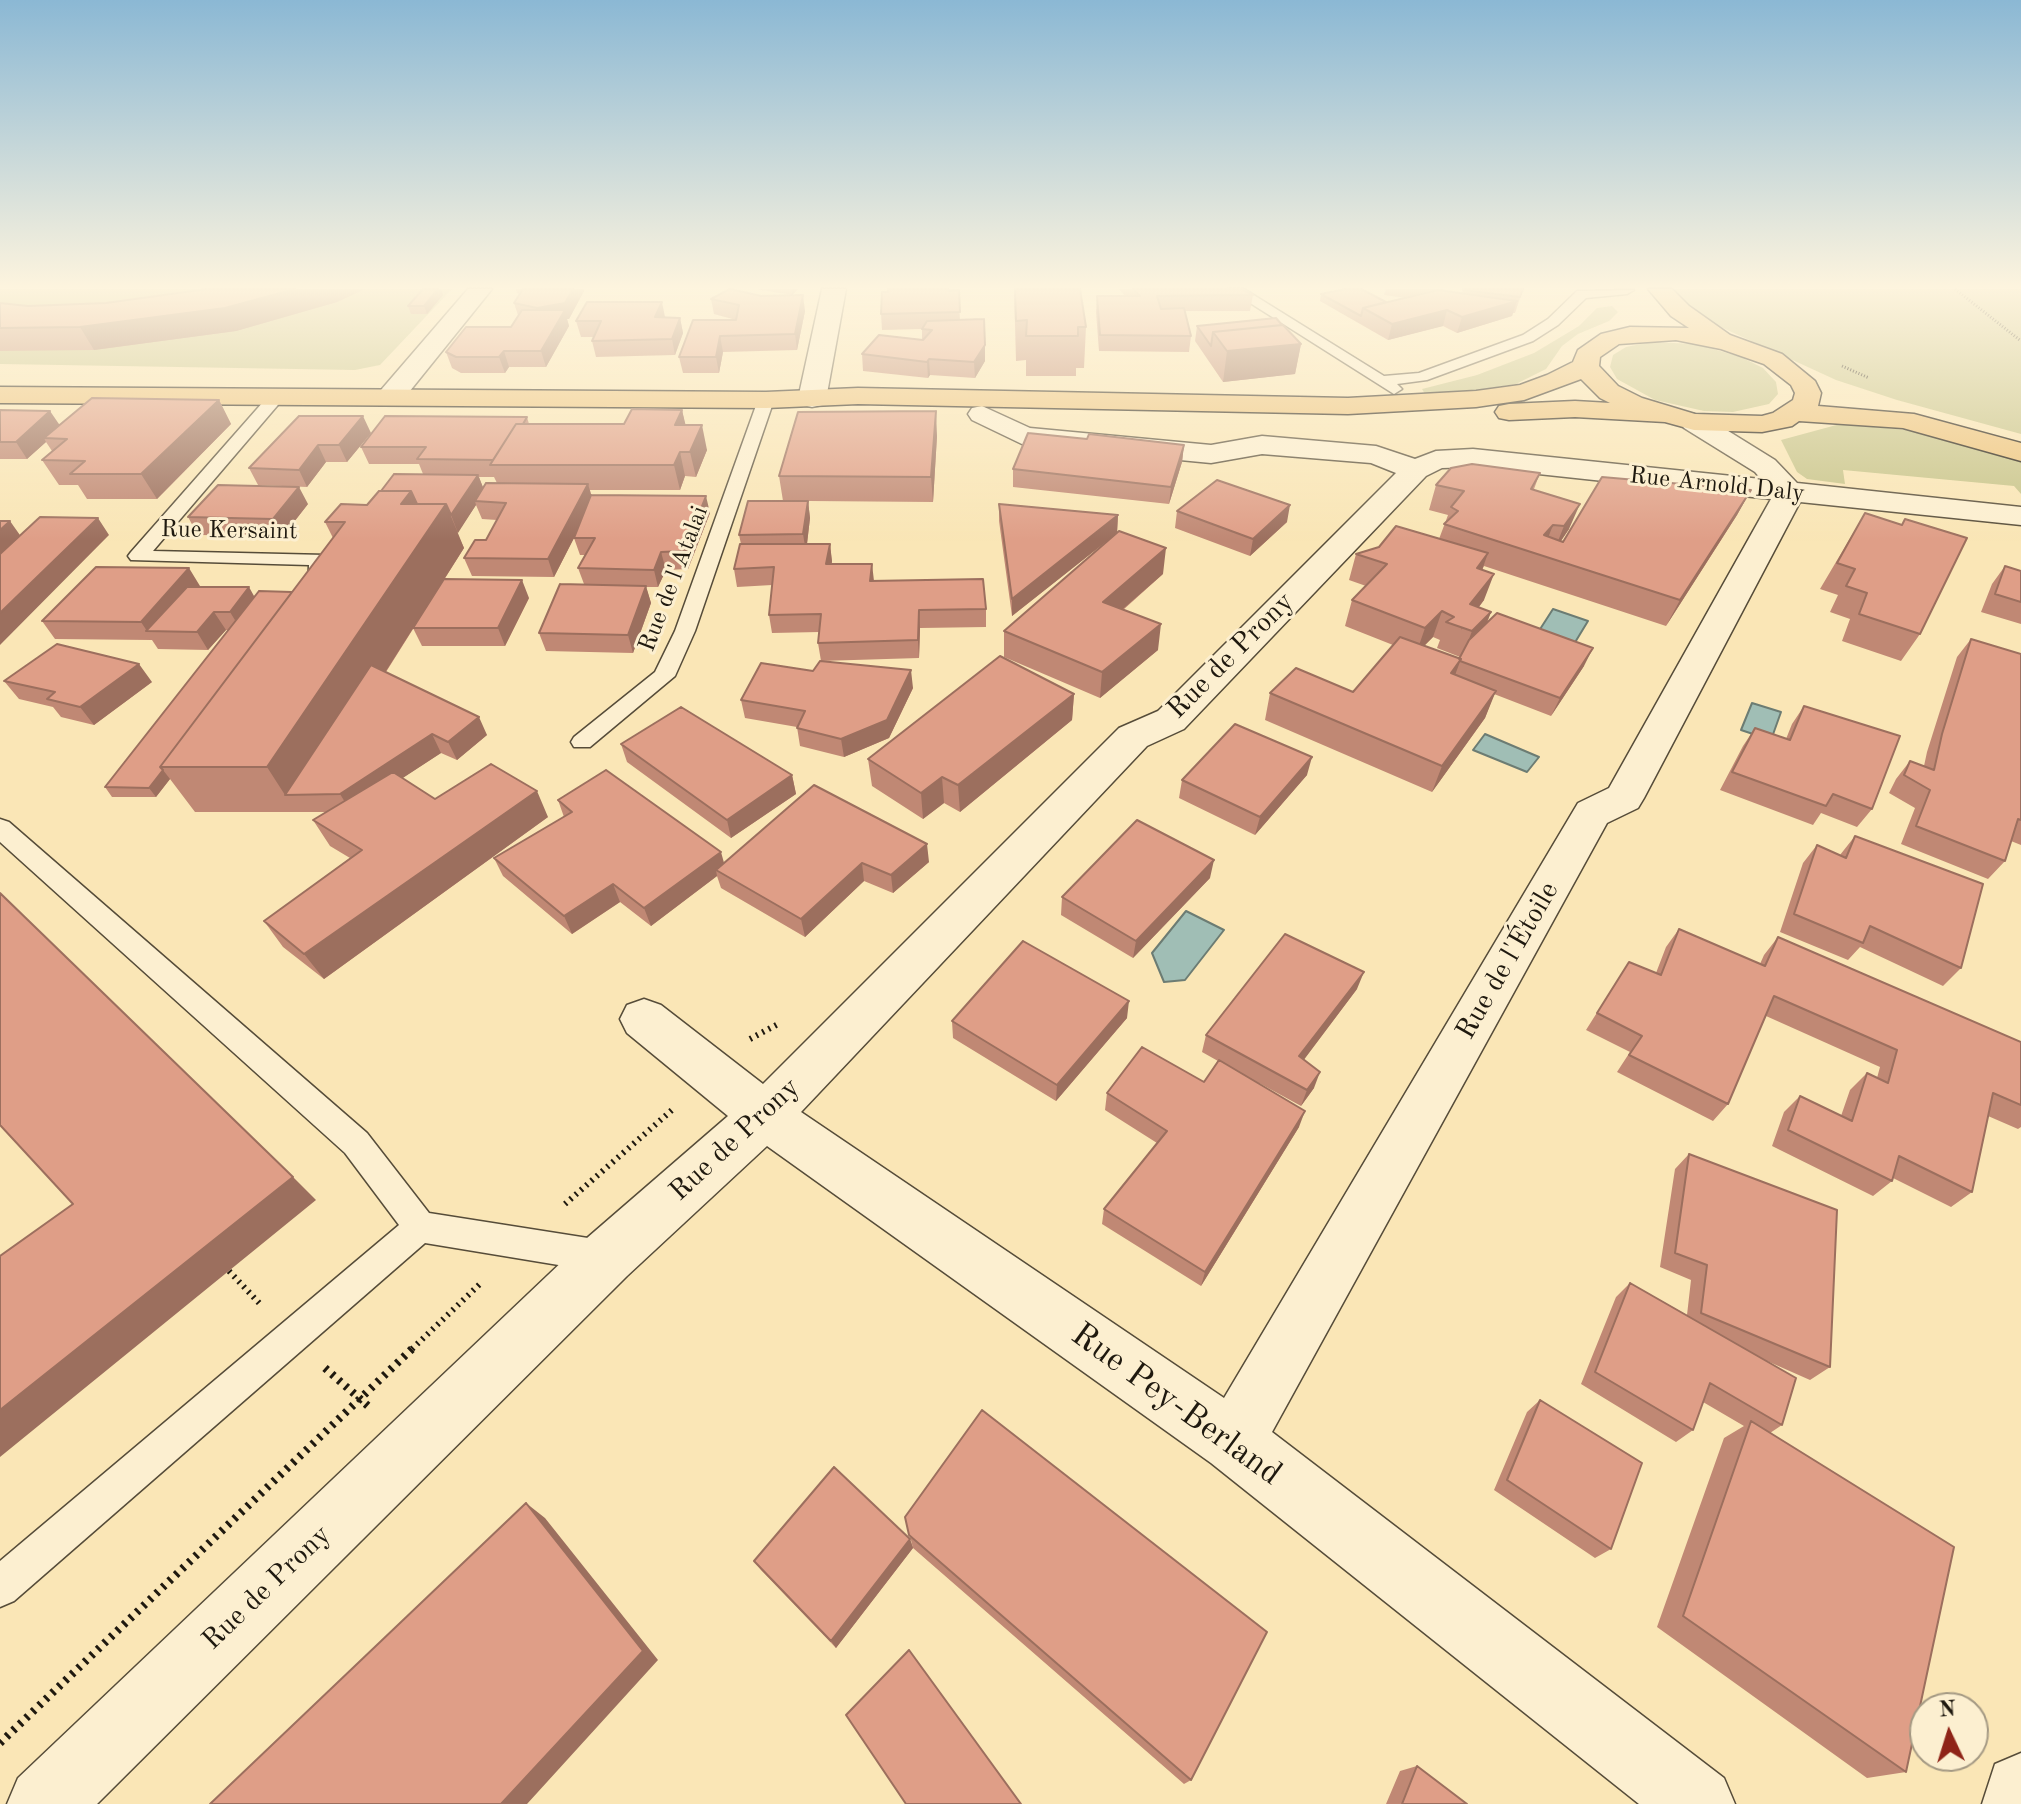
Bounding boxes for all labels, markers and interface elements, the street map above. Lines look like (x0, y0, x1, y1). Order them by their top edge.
street label: Rue Arnold Daly (1628, 461, 1806, 509)
street label: Rue de l'Atalai (633, 502, 715, 656)
street label: Rue Kersaint (160, 515, 298, 547)
street label: Rue de Prony (1161, 586, 1301, 726)
street label: Rue de l'Étoile (1449, 876, 1567, 1046)
street label: Rue de Prony (663, 1071, 807, 1209)
street label: Rue Pey-Berland (1063, 1315, 1289, 1495)
street label: Rue de Prony (196, 1518, 338, 1658)
north arrow (1909, 1692, 1989, 1772)
text: N (1938, 1698, 1957, 1722)

